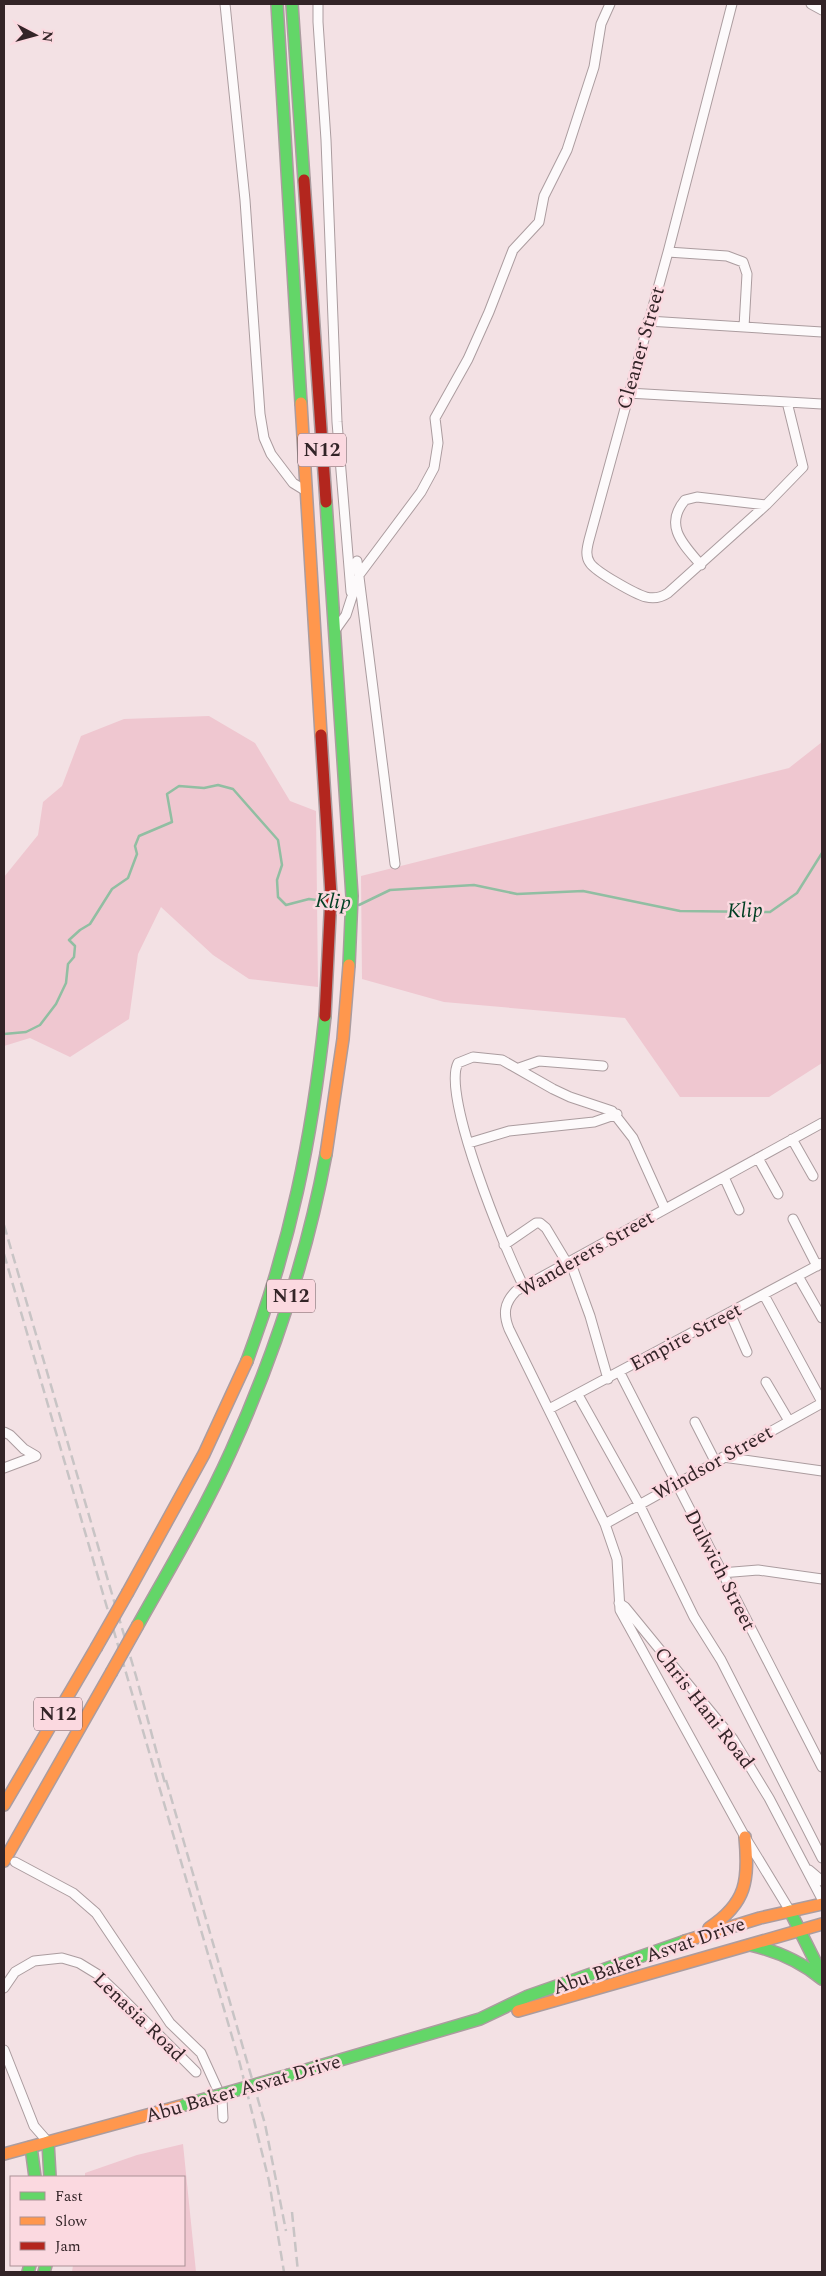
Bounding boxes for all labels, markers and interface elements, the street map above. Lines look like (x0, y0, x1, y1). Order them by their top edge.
north arrow (10, 10, 60, 60)
text: N (36, 30, 58, 43)
street label: Cleaner Street (609, 283, 673, 413)
road number: N12 (298, 434, 346, 466)
water label: Klip (314, 885, 352, 919)
water label: Klip (726, 894, 764, 928)
street label: Wanderers Street (512, 1203, 660, 1305)
road number: N12 (267, 1280, 315, 1312)
street label: Empire Street (625, 1295, 747, 1379)
street label: Windsor Street (647, 1418, 779, 1508)
street label: Dulwich Street (677, 1504, 763, 1636)
street label: Chris Hani Road (647, 1641, 761, 1775)
road number: N12 (34, 1698, 82, 1730)
street label: Abu Baker Asvat Drive (549, 1909, 749, 2003)
street label: Lenasia Road (86, 1965, 192, 2069)
street label: Abu Baker Asvat Drive (142, 2047, 344, 2131)
legend (10, 2176, 185, 2266)
text: Fast (55, 2185, 83, 2208)
text: Slow (55, 2210, 87, 2233)
text: Jam (55, 2235, 81, 2258)

